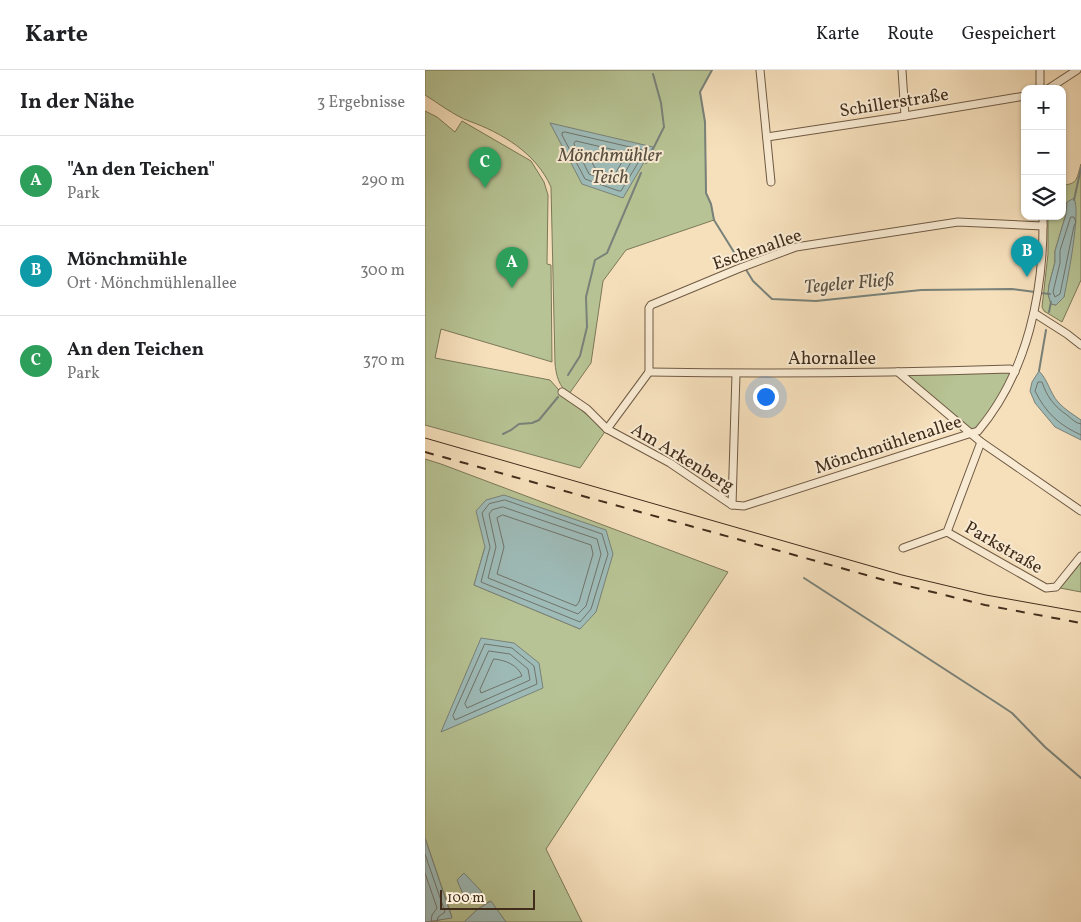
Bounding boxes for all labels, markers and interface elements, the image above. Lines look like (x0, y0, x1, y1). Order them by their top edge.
text: Karte (25, 18, 88, 52)
text: Karte (816, 22, 859, 47)
text: Route (887, 22, 934, 47)
text: Gespeichert (962, 22, 1056, 47)
street label: Schillerstraße (838, 83, 951, 124)
map controls (1021, 85, 1066, 220)
button: + (1021, 85, 1066, 130)
text: In der Nähe (20, 88, 135, 117)
text: 3 Ergebnisse (317, 92, 405, 114)
button: − (1021, 130, 1066, 175)
water label: Mönchmühler Teich (557, 143, 663, 191)
pin: C (469, 147, 501, 188)
text: "An den Teichen" (67, 157, 215, 183)
text: A (30, 170, 42, 192)
text: 290 m (361, 170, 405, 192)
button: layers (1021, 175, 1066, 220)
text: Park (67, 183, 100, 205)
street label: Eschenallee (709, 223, 805, 277)
pin: B (1011, 236, 1043, 277)
text: Mönchmühle (67, 247, 187, 273)
pin: A (496, 247, 528, 288)
text: B (31, 260, 41, 282)
text: 300 m (360, 260, 405, 282)
water label: Tegeler Fließ (803, 267, 896, 301)
text: Ort · Mönchmühlenallee (67, 273, 237, 295)
text: An den Teichen (67, 337, 204, 363)
street label: Ahornallee (788, 347, 876, 372)
text: C (31, 350, 41, 372)
text: 370 m (363, 350, 405, 372)
text: Park (67, 363, 100, 385)
your location (753, 384, 779, 410)
street label: Mönchmühlenallee (812, 410, 965, 481)
street label: Am Arkenberg (626, 418, 739, 499)
street label: Parkstraße (959, 516, 1047, 581)
scale bar (440, 887, 535, 910)
text: 100 m (447, 889, 485, 908)

